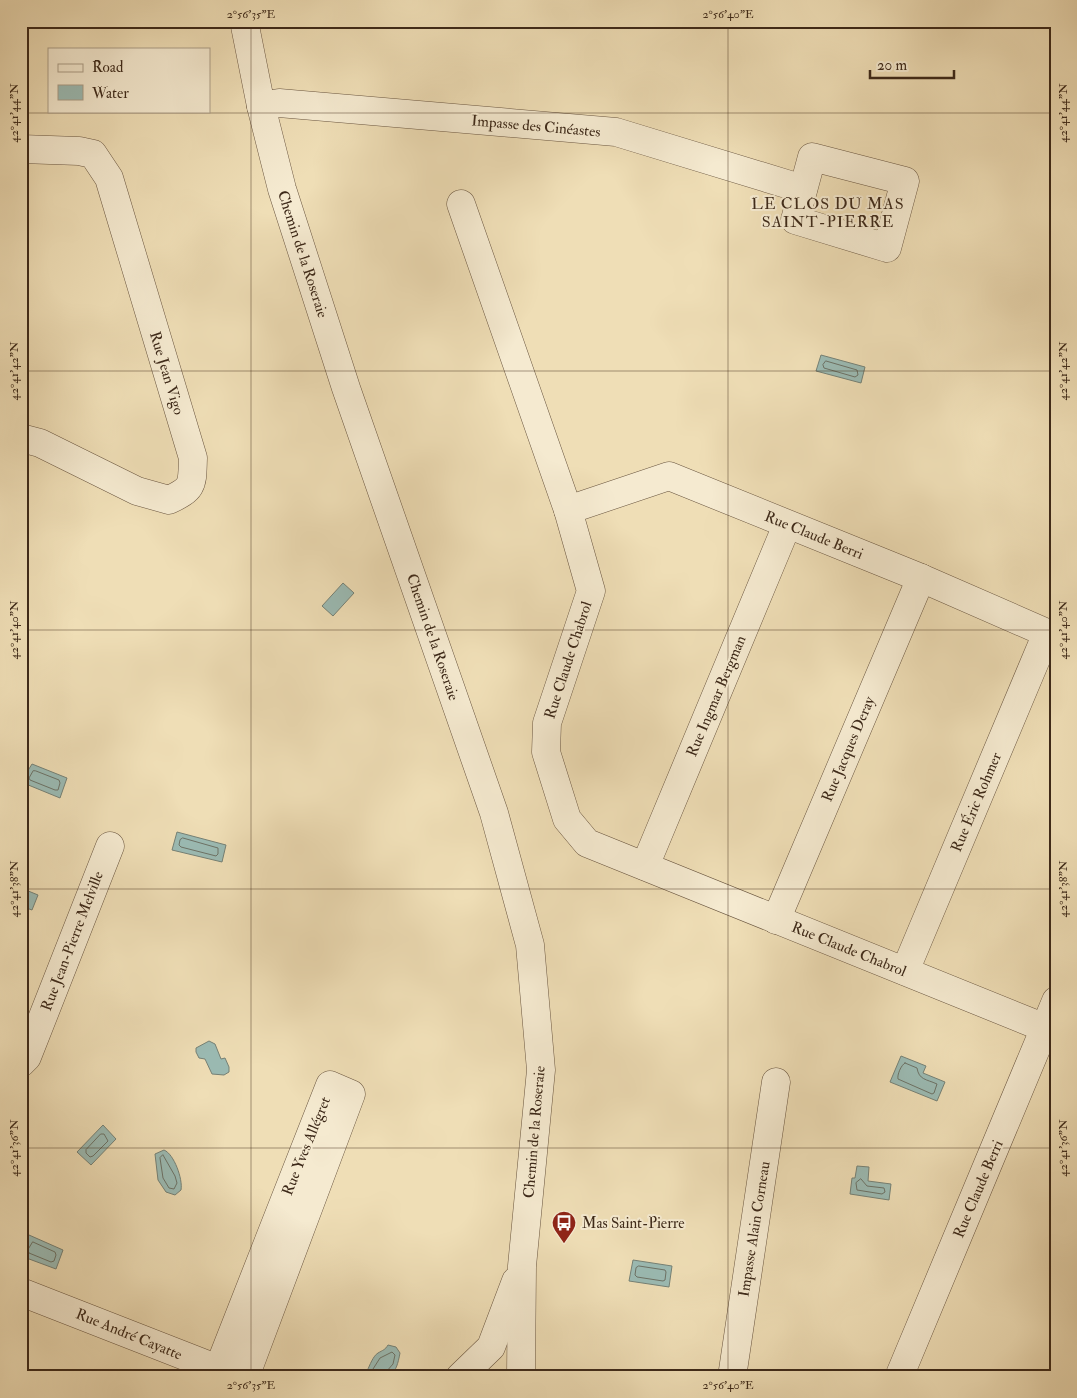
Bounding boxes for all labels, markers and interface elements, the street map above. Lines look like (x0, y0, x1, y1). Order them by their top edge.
text: 2°56'35"E (227, 7, 276, 22)
text: 2°56'40"E (702, 7, 754, 22)
legend (48, 48, 210, 112)
scale bar (870, 48, 953, 80)
text: 20 m (877, 56, 907, 75)
text: Road (92, 58, 124, 77)
text: 42°41'44"N (7, 83, 22, 143)
text: 42°41'44"N (1056, 83, 1071, 143)
text: Water (91, 84, 129, 103)
street label: Impasse des Cinéastes (471, 111, 601, 143)
street label: Chemin de la Roseraie (273, 188, 332, 320)
district label: LE CLOS DU MAS SAINT-PIERRE (751, 194, 905, 232)
street label: Rue Jean Vigo (144, 329, 188, 417)
text: 42°41'42"N (7, 341, 22, 401)
text: 42°41'42"N (1056, 341, 1071, 401)
street label: Rue Claude Berri (762, 507, 866, 564)
street label: Chemin de la Roseraie (402, 571, 463, 703)
street label: Rue Claude Chabrol (541, 599, 596, 721)
text: 42°41'40"N (7, 600, 22, 660)
text: 42°41'40"N (1056, 600, 1071, 660)
street label: Rue Ingmar Bergman (682, 632, 751, 760)
street label: Rue Jacques Deray (818, 693, 880, 805)
street label: Rue Éric Rohmer (945, 748, 1006, 855)
text: 42°41'38"N (7, 860, 22, 917)
text: 42°41'38"N (1056, 860, 1071, 917)
street label: Rue Jean-Pierre Melville (37, 869, 109, 1014)
street label: Rue Claude Chabrol (789, 918, 909, 981)
street label: Chemin de la Roseraie (519, 1065, 550, 1199)
street label: Rue Yves Allégret (278, 1094, 335, 1198)
text: 42°41'36"N (7, 1119, 22, 1177)
text: 42°41'36"N (1056, 1119, 1071, 1177)
street label: Rue Claude Berri (949, 1137, 1008, 1241)
street label: Impasse Alain Corneau (734, 1160, 776, 1299)
bus stop icon: Mas Saint-Pierre (551, 1210, 577, 1244)
place label: Mas Saint-Pierre (582, 1214, 685, 1233)
street label: Rue André Cayatte (73, 1304, 185, 1364)
text: 2°56'35"E (227, 1378, 276, 1393)
text: 2°56'40"E (702, 1378, 754, 1393)

